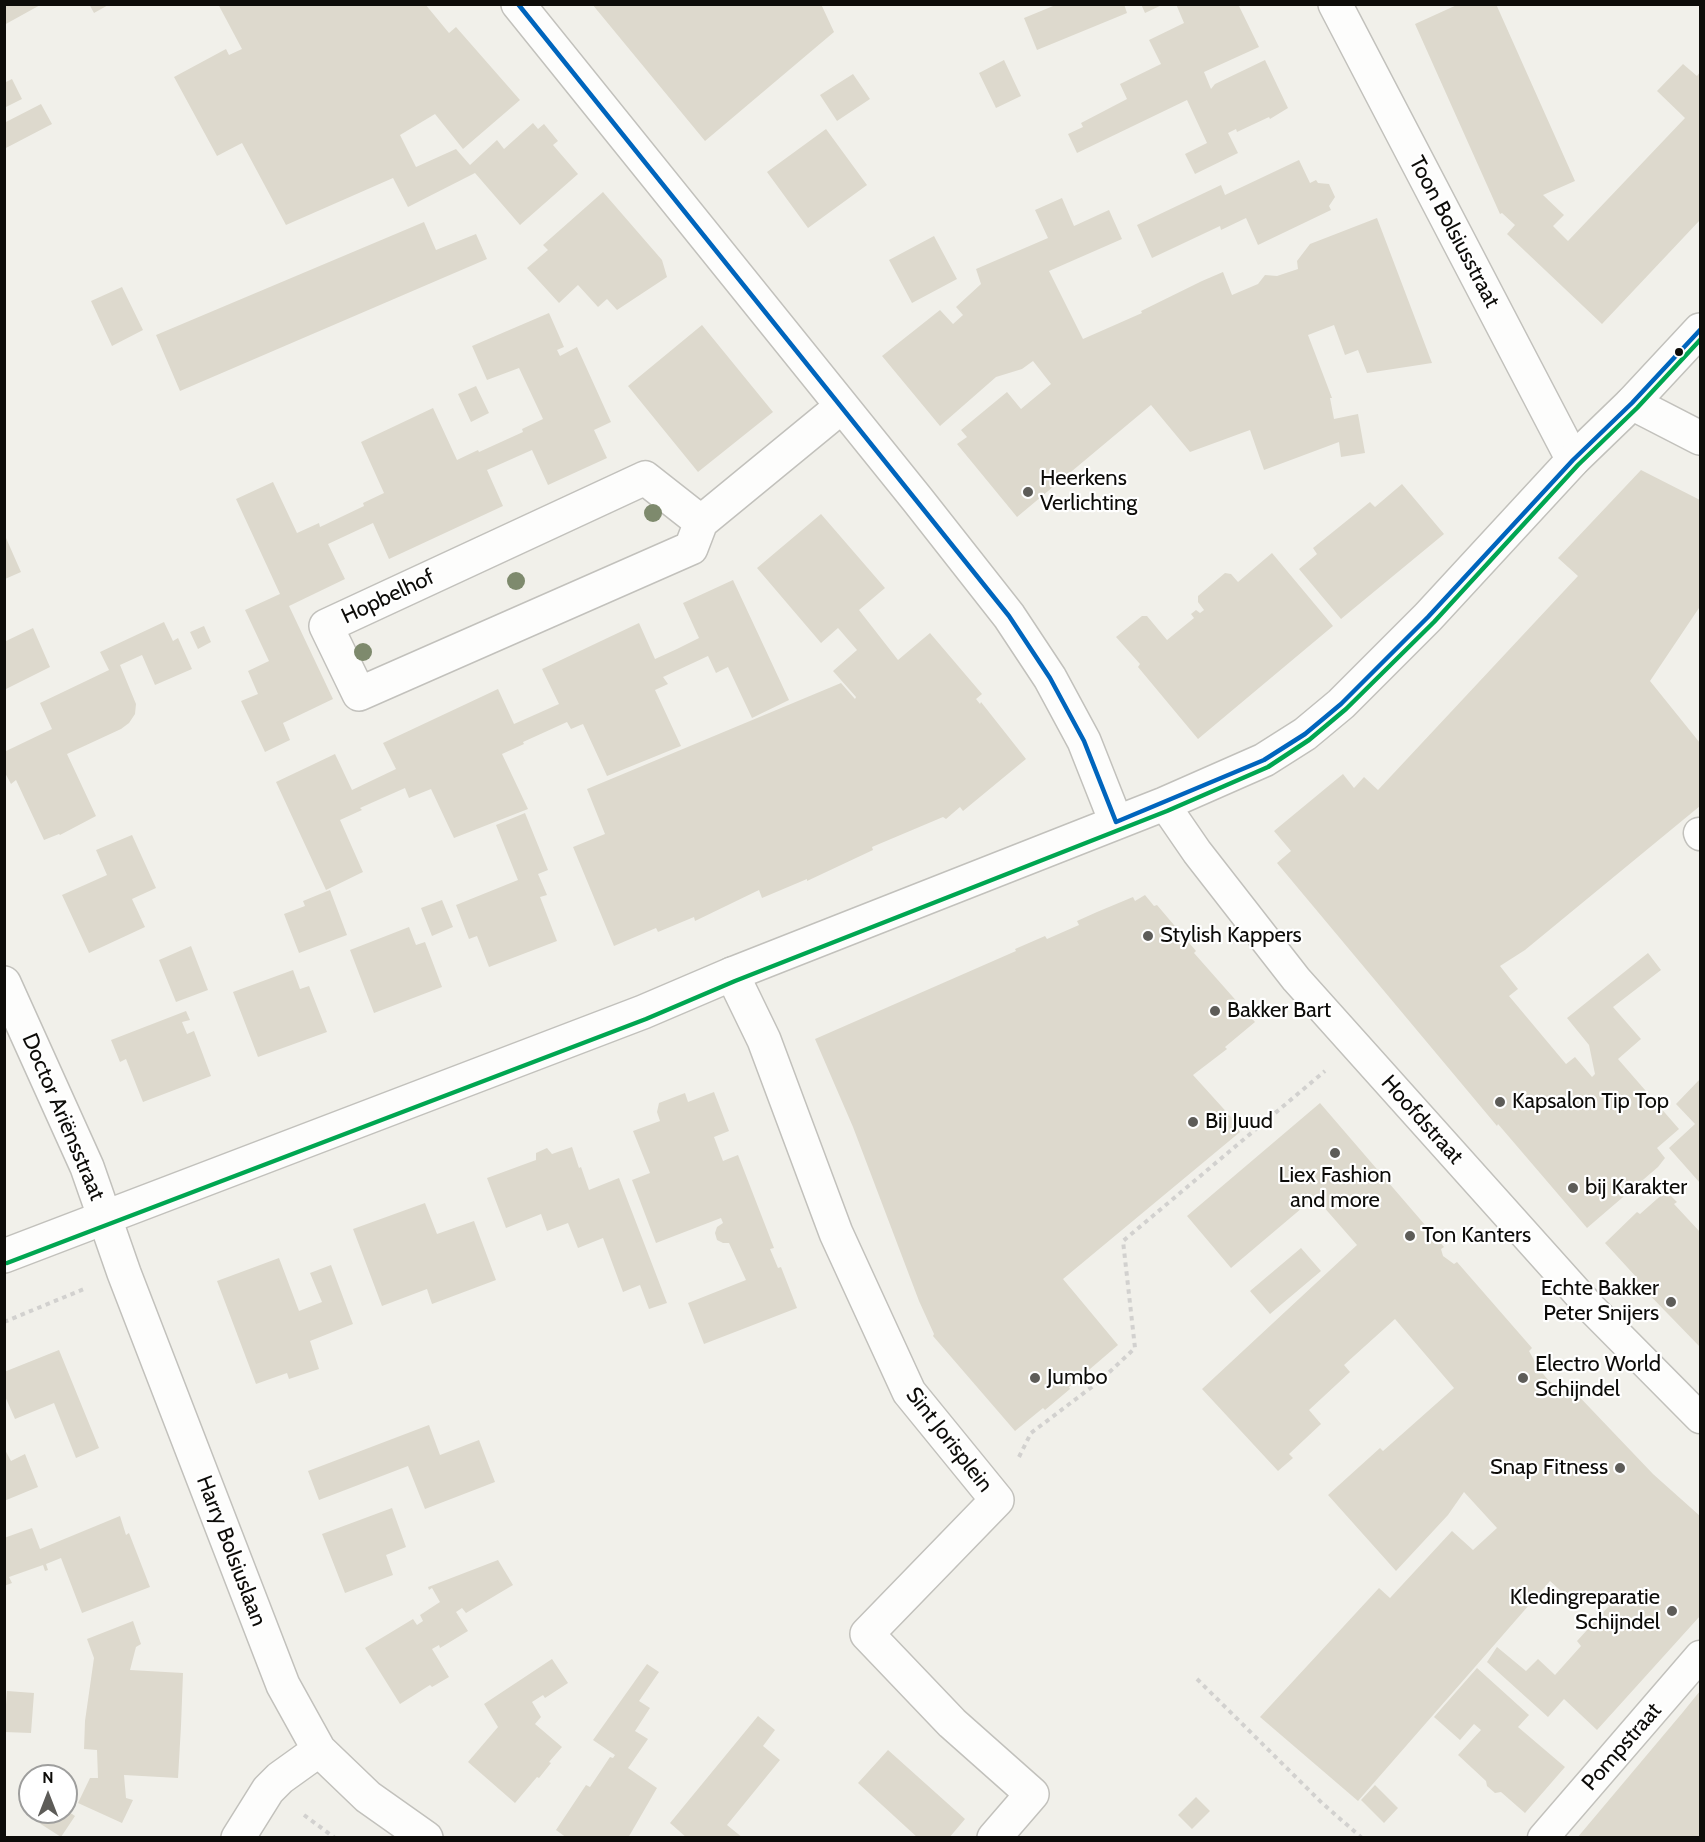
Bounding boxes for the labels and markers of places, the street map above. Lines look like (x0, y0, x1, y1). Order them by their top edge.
unlabelled marker (1673, 346, 1685, 358)
place label: Heerkens Verlichting (1040, 466, 1137, 518)
marker: Heerkens Verlichting (1021, 485, 1035, 499)
place label: Stylish Kappers (1160, 923, 1302, 949)
marker: Stylish Kappers (1141, 929, 1155, 943)
place label: Bakker Bart (1227, 998, 1331, 1024)
marker: Bakker Bart (1208, 1004, 1222, 1018)
place label: Kapsalon Tip Top (1512, 1089, 1669, 1115)
marker: Kapsalon Tip Top (1493, 1095, 1507, 1109)
place label: Bij Juud (1205, 1109, 1273, 1135)
marker: Bij Juud (1186, 1115, 1200, 1129)
marker: Liex Fashion and more (1328, 1146, 1342, 1160)
place label: Liex Fashion and more (1278, 1163, 1392, 1214)
place label: bij Karakter (1585, 1175, 1687, 1201)
marker: bij Karakter (1566, 1181, 1580, 1195)
place label: Ton Kanters (1422, 1223, 1531, 1249)
marker: Ton Kanters (1403, 1229, 1417, 1243)
place label: Echte Bakker Peter Snijers (1541, 1276, 1659, 1328)
marker: Echte Bakker Peter Snijers (1664, 1295, 1678, 1309)
place label: Electro World Schijndel (1535, 1352, 1661, 1404)
place label: Jumbo (1047, 1365, 1107, 1391)
marker: Jumbo (1028, 1371, 1042, 1385)
marker: Electro World Schijndel (1516, 1371, 1530, 1385)
place label: Snap Fitness (1490, 1455, 1608, 1481)
marker: Snap Fitness (1613, 1461, 1627, 1475)
place label: Kledingreparatie Schijndel (1510, 1585, 1660, 1636)
marker: Kledingreparatie Schijndel (1665, 1604, 1679, 1618)

